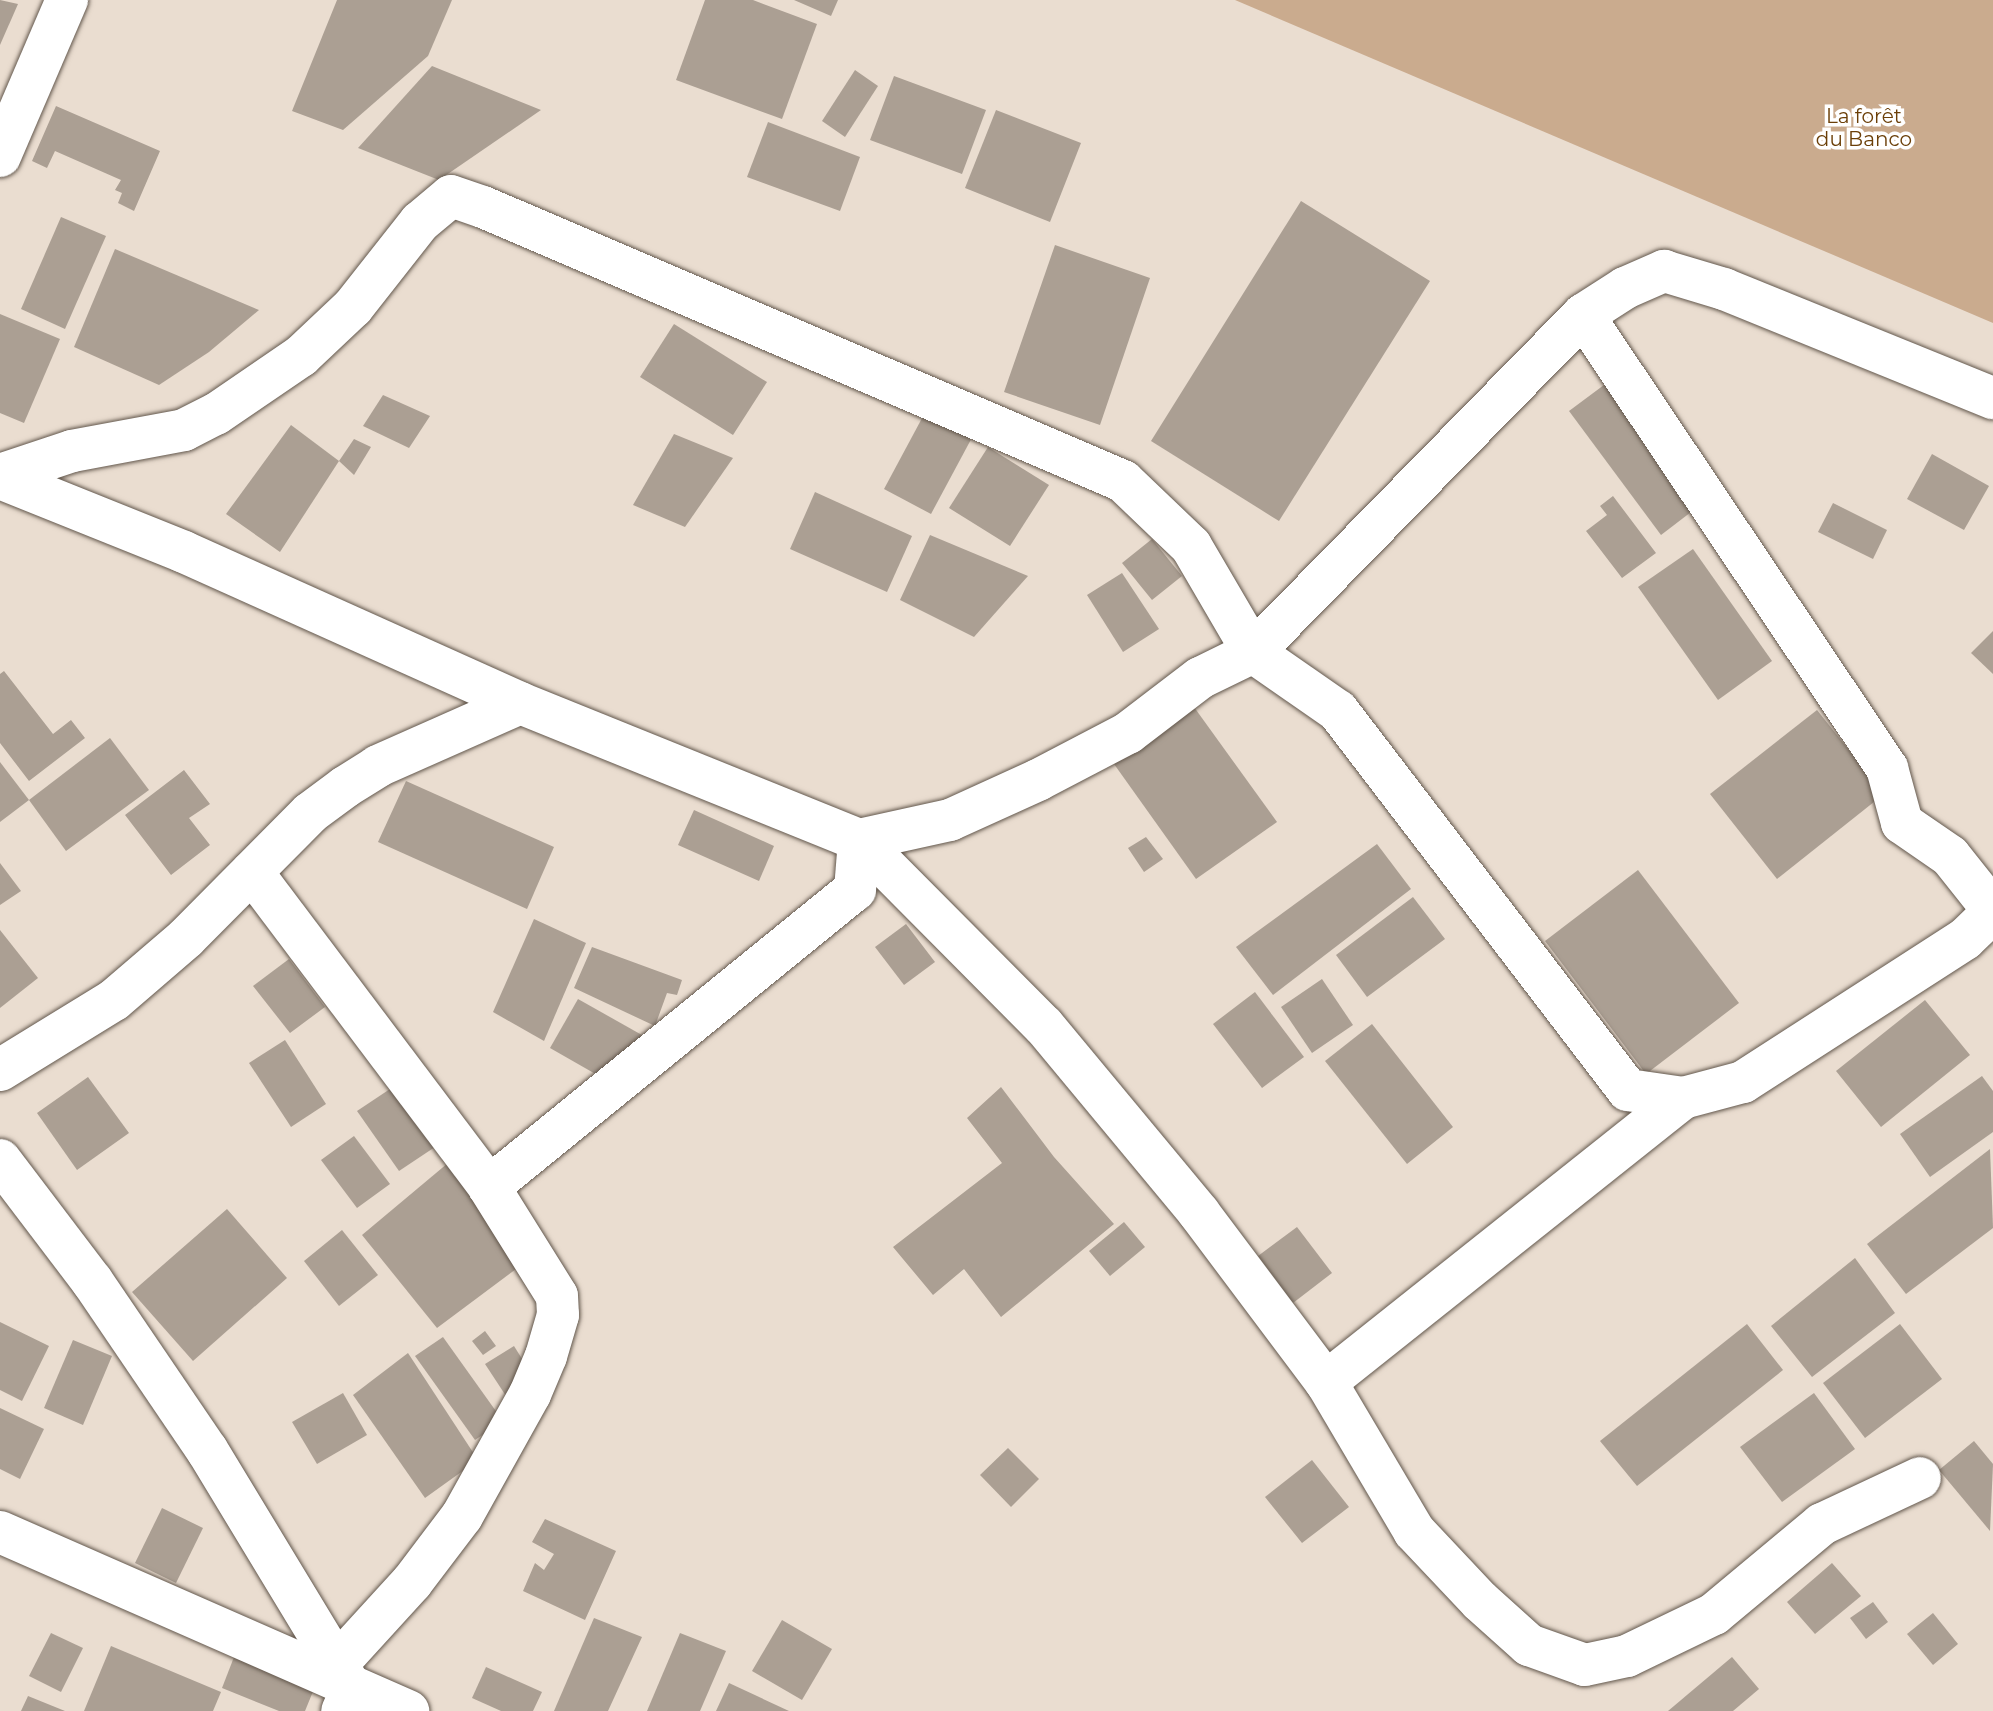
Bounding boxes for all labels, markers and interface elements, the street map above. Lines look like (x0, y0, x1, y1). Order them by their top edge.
park label: La forêt du Banco (1816, 105, 1912, 152)

